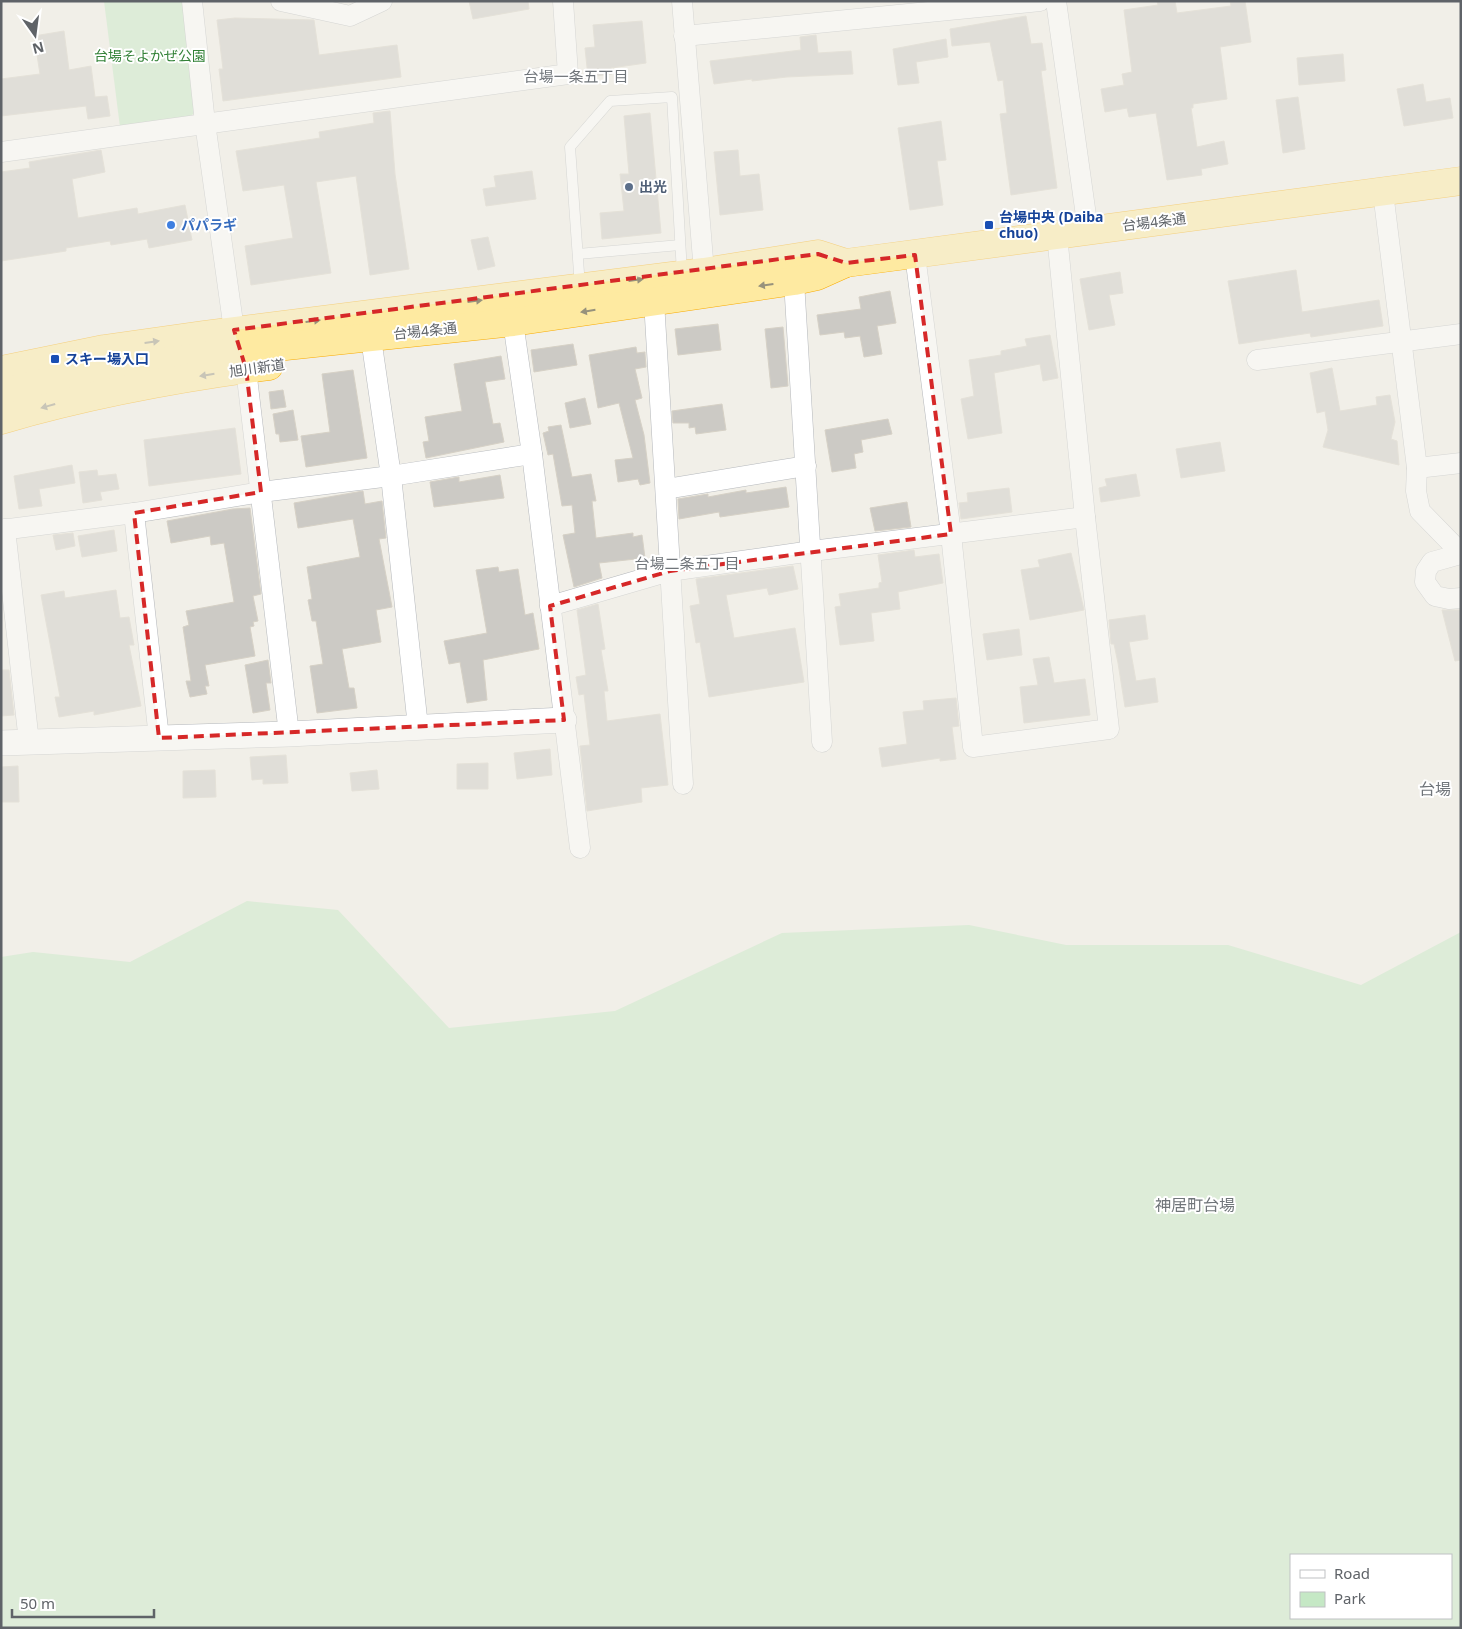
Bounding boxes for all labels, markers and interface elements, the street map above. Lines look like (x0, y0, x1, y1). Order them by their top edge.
north arrow (10, 10, 60, 60)
text: N (30, 38, 46, 59)
park label: 台場そよかぜ公園 (94, 46, 206, 65)
district label: 台場一条五丁目 (523, 66, 629, 86)
place label: 出光 (639, 177, 667, 196)
marker: 出光 (623, 181, 635, 193)
place label: 台場中央 (Daiba chuo) (999, 207, 1103, 242)
street label: 台場4条通 (1121, 208, 1187, 235)
place label: パパラギ (181, 215, 237, 234)
marker: パパラギ (165, 219, 177, 231)
marker: 台場中央 (Daiba chuo) (983, 219, 995, 231)
one-way arrow (628, 276, 644, 284)
one-way arrow (758, 281, 774, 289)
one-way arrow (467, 296, 483, 304)
one-way arrow (580, 307, 596, 315)
one-way arrow (306, 316, 322, 324)
street label: 台場4条通 (392, 318, 458, 343)
one-way arrow (145, 338, 161, 346)
place label: スキー場入口 (65, 349, 149, 368)
marker: スキー場入口 (49, 353, 61, 365)
street label: 旭川新道 (228, 354, 286, 381)
one-way arrow (199, 372, 215, 380)
one-way arrow (40, 403, 55, 411)
district label: 台場二条五丁目 (634, 553, 740, 573)
district label: 台場 (1419, 778, 1451, 800)
district label: 神居町台場 (1155, 1194, 1235, 1216)
legend (1290, 1554, 1452, 1619)
text: Road (1334, 1563, 1370, 1583)
scale bar (12, 1586, 155, 1618)
text: Park (1334, 1588, 1366, 1608)
text: 50 m (20, 1593, 55, 1613)

